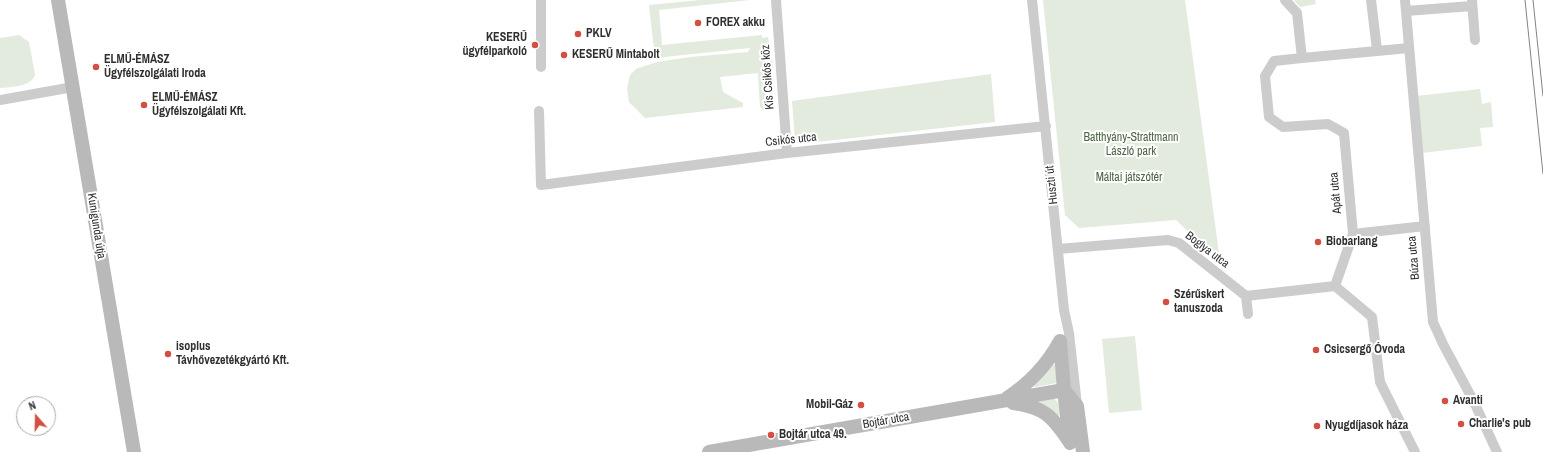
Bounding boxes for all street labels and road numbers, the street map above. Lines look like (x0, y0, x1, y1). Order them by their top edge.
street label: Kis Csikós köz (759, 44, 777, 110)
street label: Csikós utca (765, 130, 817, 150)
street label: Huszti út (1043, 165, 1061, 205)
street label: Apát utca (1327, 172, 1345, 214)
street label: Kunigunda útja (84, 192, 108, 260)
street label: Boglya utca (1182, 229, 1232, 271)
street label: Búza utca (1405, 236, 1423, 280)
street label: Bojtár utca (862, 410, 910, 432)

